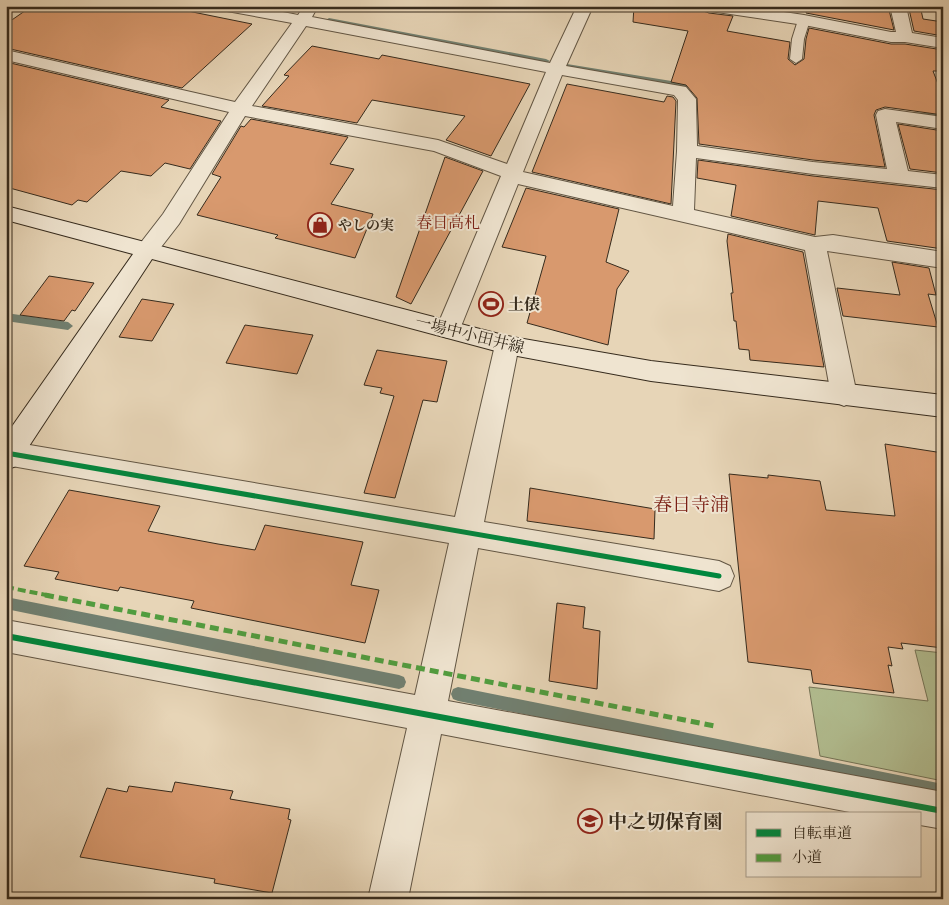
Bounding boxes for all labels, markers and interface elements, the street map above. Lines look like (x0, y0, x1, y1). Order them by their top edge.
shop icon: やしの実 (307, 212, 333, 238)
district label: 春日高札 (416, 212, 480, 233)
place label: やしの実 (338, 216, 394, 234)
sports icon: 土俵 (478, 291, 504, 317)
place label: 土俵 (508, 294, 540, 315)
street label: 一場中小田井線 (413, 311, 527, 358)
district label: 春日寺浦 (653, 492, 729, 517)
school or university icon: 中之切保育園 (577, 808, 603, 834)
place label: 中之切保育園 (608, 809, 722, 834)
legend (746, 812, 922, 878)
text: 自転車道 (792, 823, 852, 842)
text: 小道 (792, 847, 822, 866)

